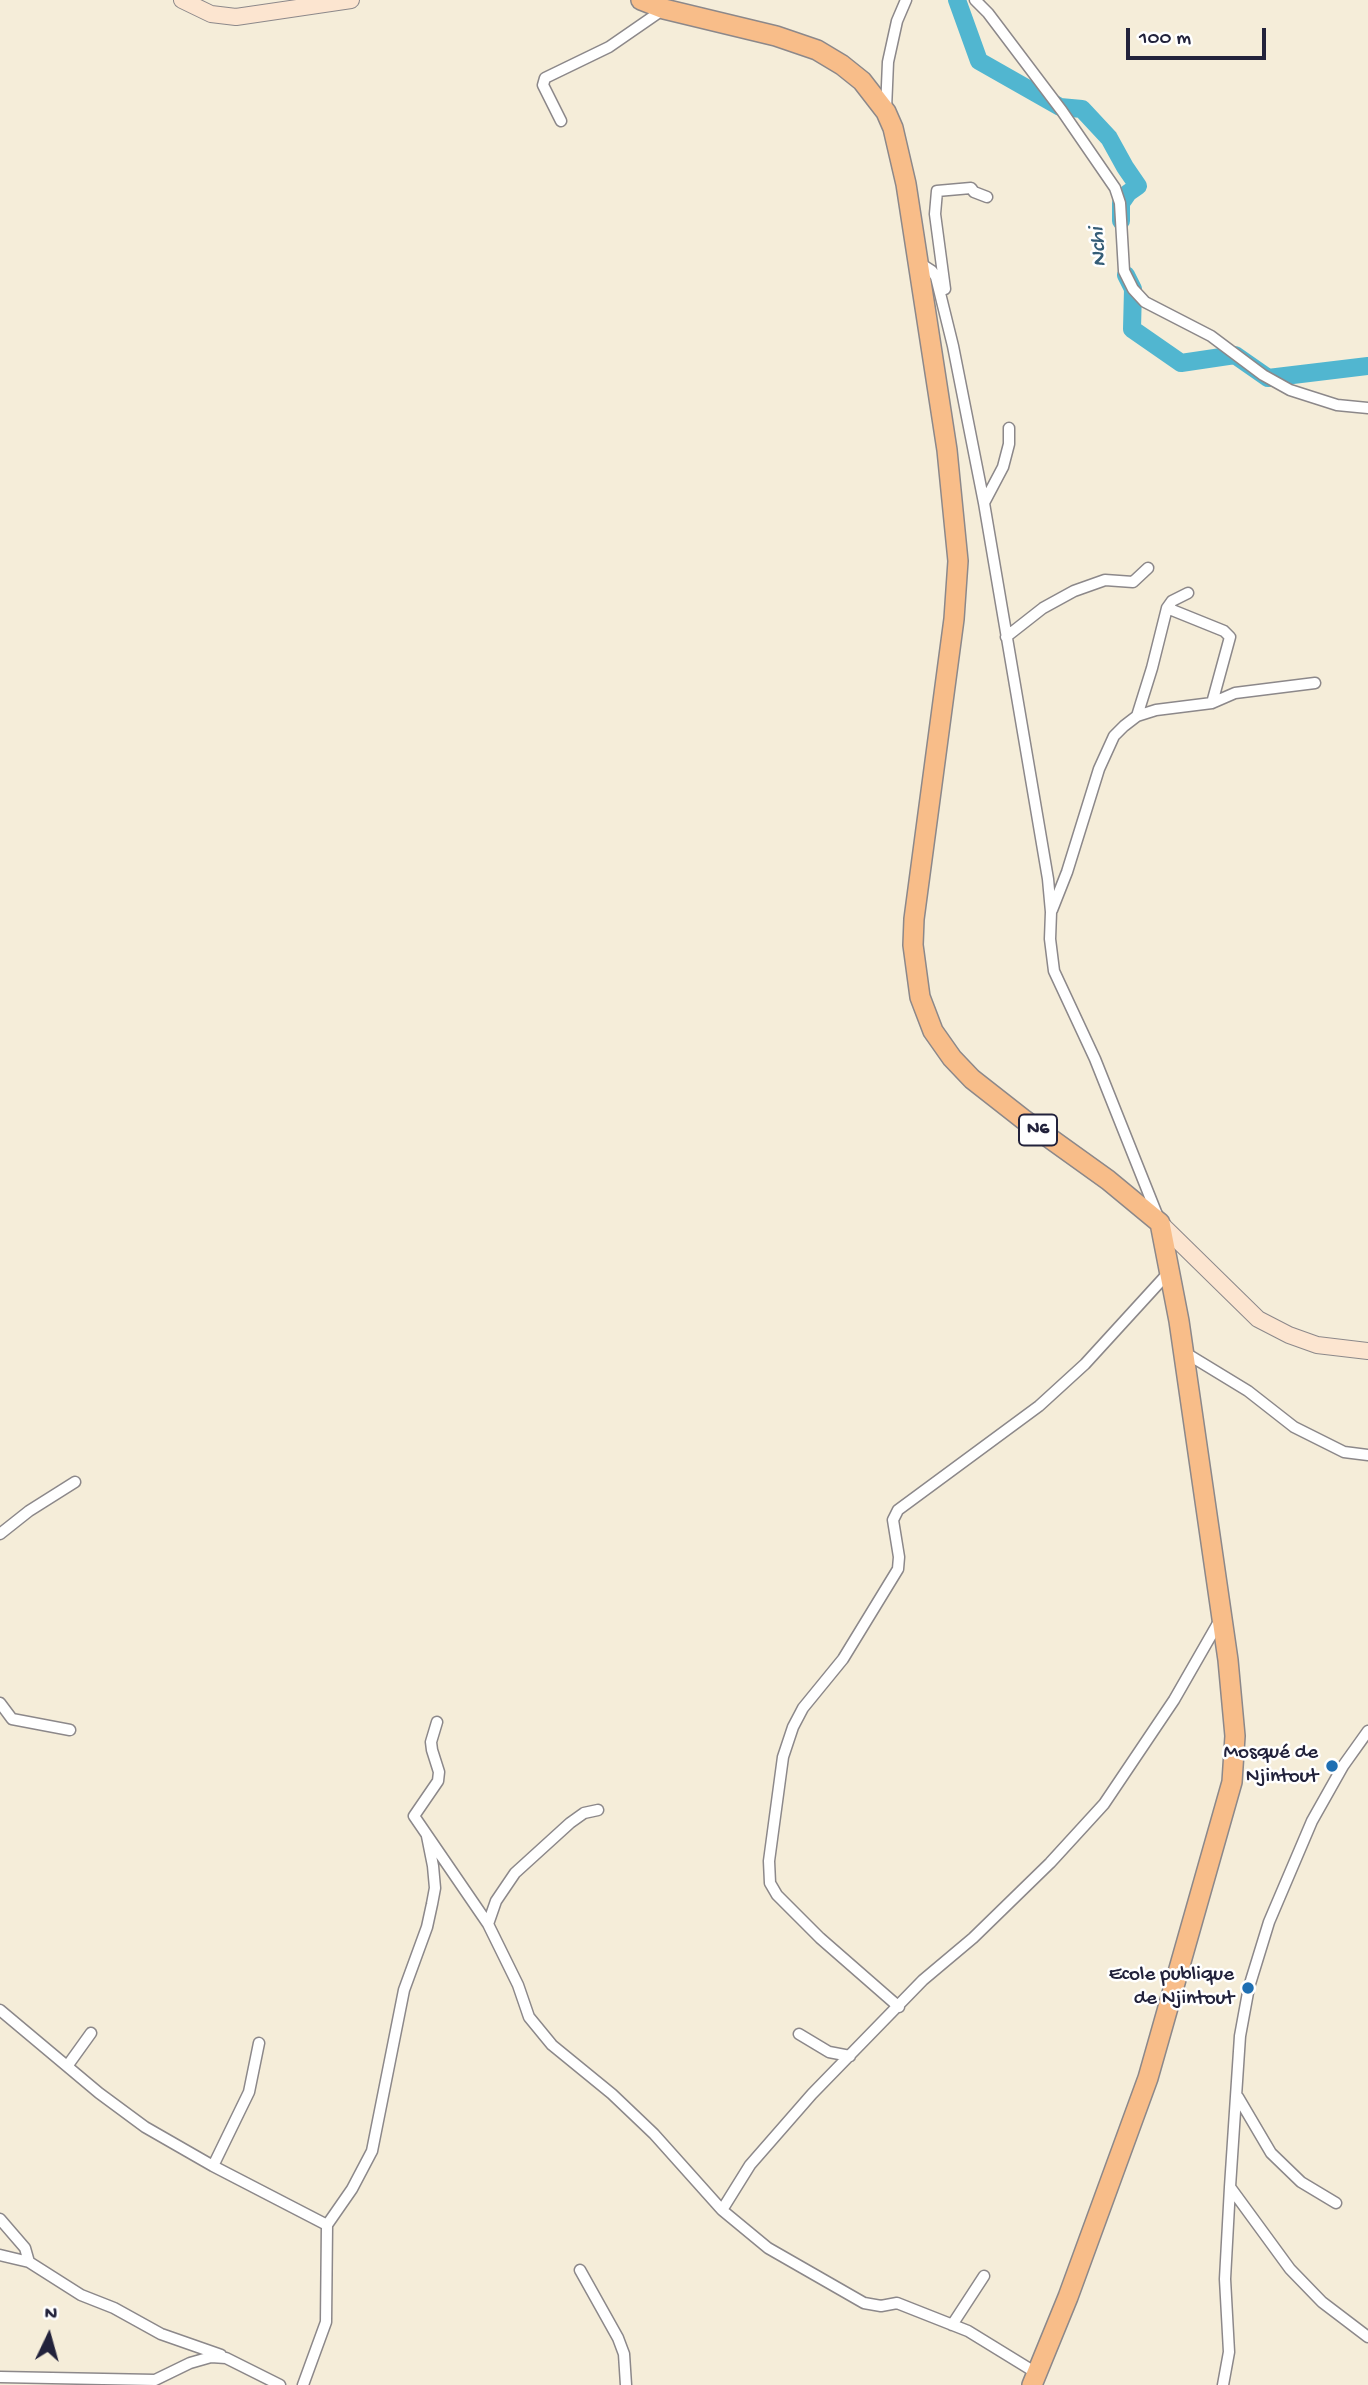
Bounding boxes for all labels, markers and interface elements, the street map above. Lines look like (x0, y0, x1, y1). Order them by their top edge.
scale bar (1130, 14, 1270, 58)
text: 100 m (1139, 27, 1191, 52)
water label: Nchi (1085, 226, 1115, 268)
road number: N6 (1019, 1114, 1057, 1146)
place label: Mosqué de Njintout (1223, 1741, 1318, 1791)
marker: Mosqué de Njintout (1324, 1758, 1340, 1774)
place label: Ecole publique de Njintout (1109, 1963, 1234, 2013)
marker: Ecole publique de Njintout (1240, 1980, 1256, 1996)
north arrow (14, 2301, 84, 2371)
text: N (44, 2303, 58, 2327)

